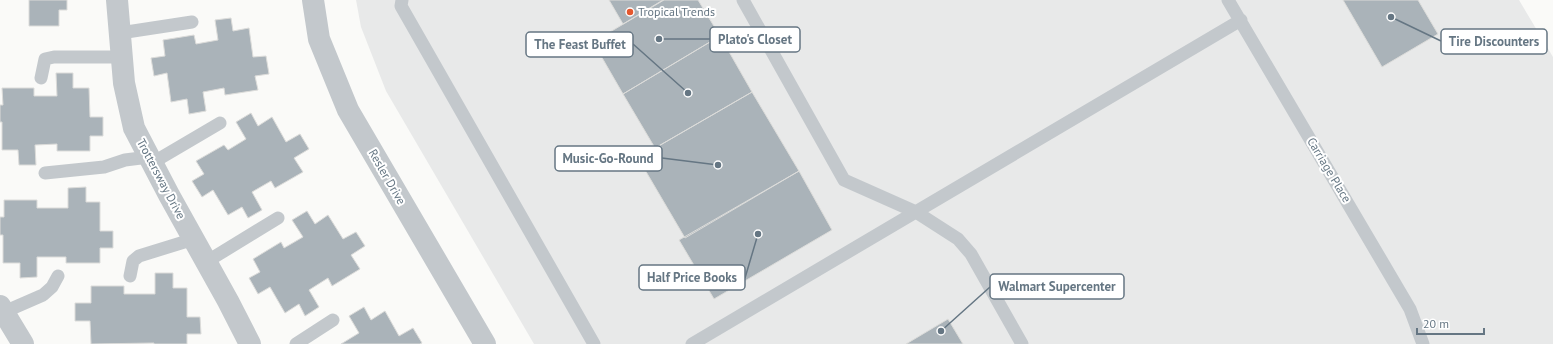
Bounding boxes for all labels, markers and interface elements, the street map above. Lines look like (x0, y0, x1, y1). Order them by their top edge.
place label: Tropical Trends (638, 4, 715, 19)
marker: Tropical Trends (625, 7, 635, 17)
callout: Plato's Closet (710, 27, 800, 52)
callout: Tire Discounters (1441, 29, 1547, 54)
text: Plato's Closet (718, 31, 792, 48)
callout: The Feast Buffet (526, 32, 633, 57)
text: Tire Discounters (1449, 33, 1540, 50)
text: The Feast Buffet (534, 36, 626, 53)
street label: Carriage Place (1304, 135, 1355, 205)
street label: Trottersway Drive (134, 136, 189, 222)
street label: Resler Drive (366, 146, 409, 207)
callout: Music-Go-Round (555, 146, 662, 171)
text: Music-Go-Round (562, 150, 654, 167)
callout: Half Price Books (639, 265, 745, 290)
text: Half Price Books (647, 269, 738, 286)
callout: Walmart Supercenter (990, 274, 1124, 299)
text: Walmart Supercenter (998, 278, 1116, 295)
scale bar (1417, 310, 1484, 336)
text: 20 m (1423, 316, 1449, 331)

